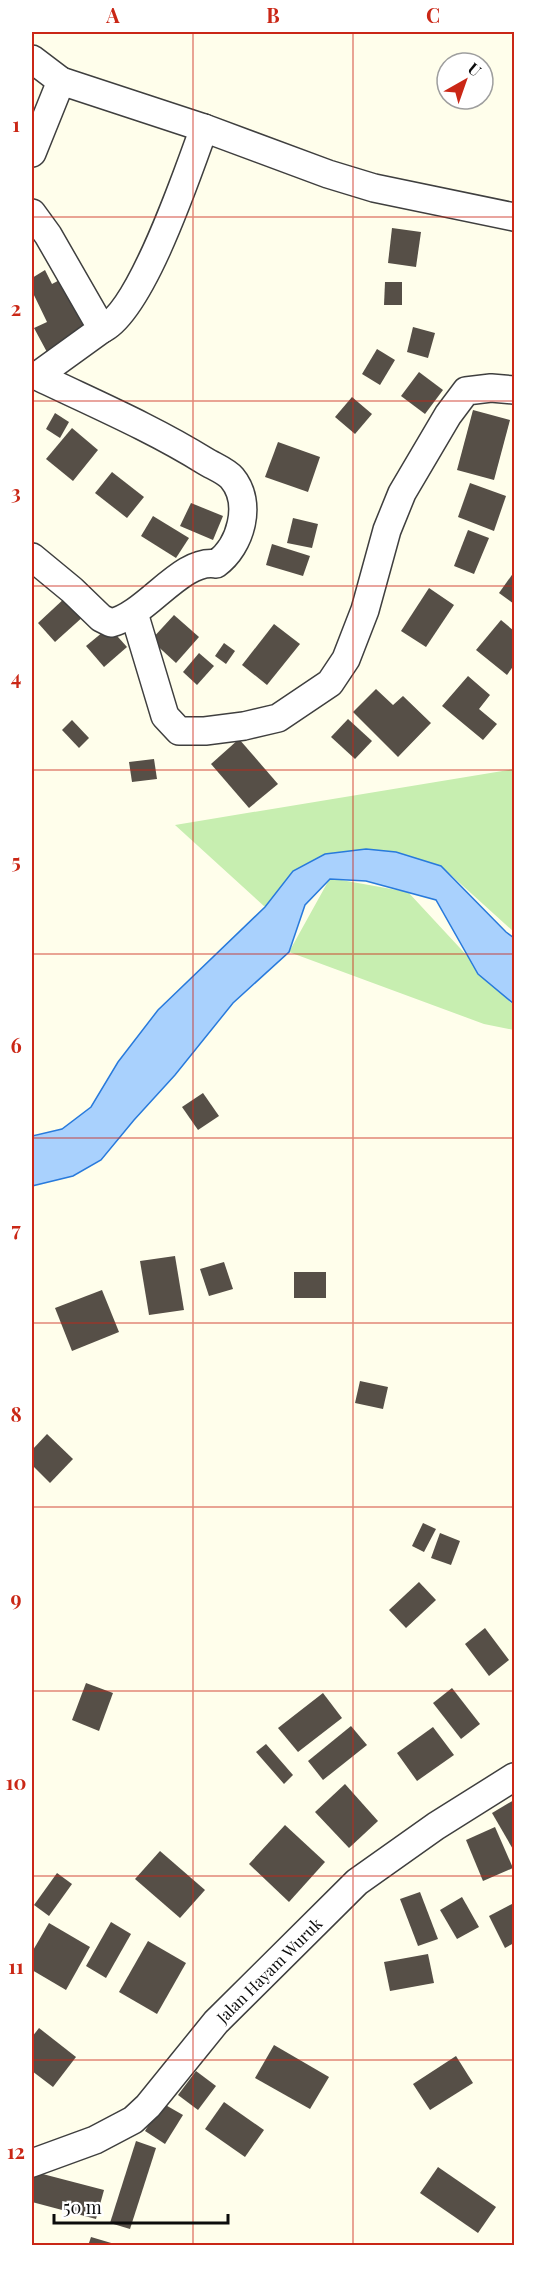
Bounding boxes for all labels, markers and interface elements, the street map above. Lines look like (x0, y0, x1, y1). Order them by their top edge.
text: A (105, 1, 120, 28)
text: B (266, 1, 280, 28)
text: C (426, 1, 440, 28)
north arrow (435, 51, 495, 111)
text: U (464, 58, 486, 81)
text: 1 (12, 110, 20, 137)
text: 2 (11, 294, 21, 321)
text: 3 (11, 478, 21, 505)
text: 4 (11, 663, 21, 690)
text: 5 (11, 847, 21, 874)
text: 6 (10, 1031, 22, 1058)
text: 7 (11, 1215, 21, 1242)
text: 8 (10, 1400, 22, 1427)
text: 9 (10, 1584, 22, 1611)
text: 10 (6, 1768, 26, 1795)
street label: Jalan Hayam Wuruk (211, 1913, 326, 2028)
text: 11 (8, 1952, 24, 1979)
text: 12 (7, 2137, 25, 2164)
scale bar (54, 2187, 228, 2225)
text: 50 m (63, 2195, 102, 2219)

